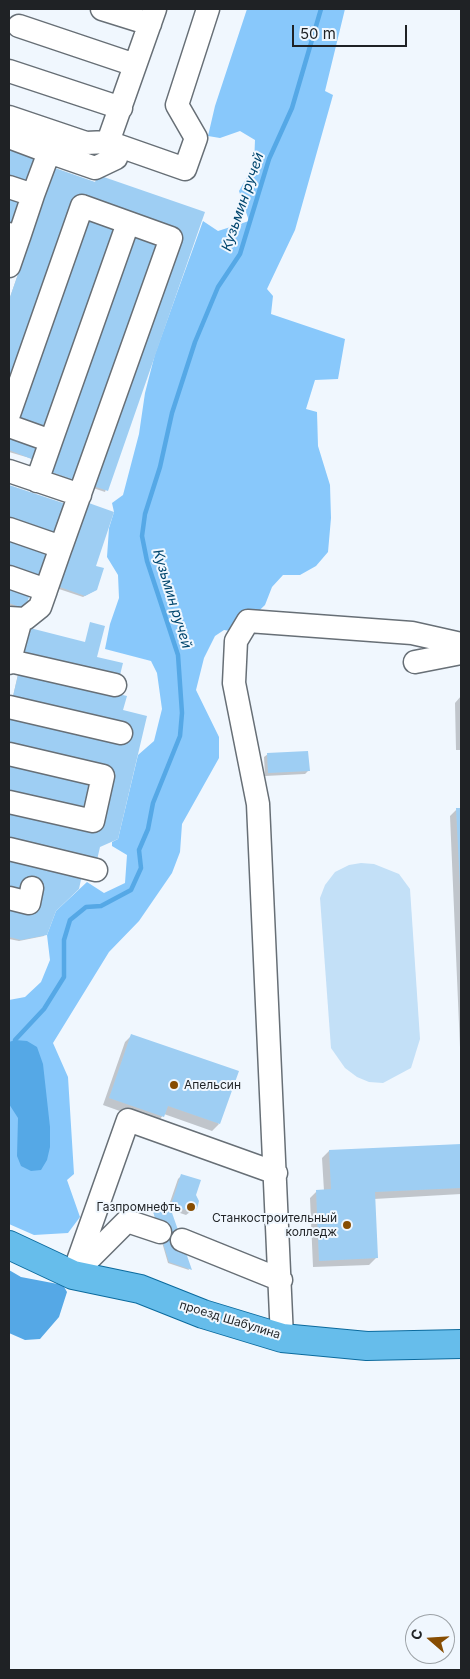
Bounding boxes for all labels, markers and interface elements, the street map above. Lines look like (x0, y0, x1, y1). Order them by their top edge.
scale bar (295, 15, 410, 47)
text: 50 m (300, 24, 336, 43)
water label: Кузьмин ручей (218, 151, 268, 253)
water label: Кузьмин ручей (149, 547, 195, 651)
place label: Апельсин (184, 1078, 241, 1092)
marker: Апельсин (168, 1079, 180, 1091)
place label: Газпромнефть (97, 1200, 181, 1214)
marker: Газпромнефть (185, 1201, 197, 1213)
place label: Станкостроительный колледж (212, 1211, 337, 1239)
marker: Станкостроительный колледж (341, 1219, 353, 1231)
street label: проезд Шабулина (178, 1298, 282, 1342)
north arrow (405, 1614, 455, 1664)
text: С (407, 1627, 426, 1642)

